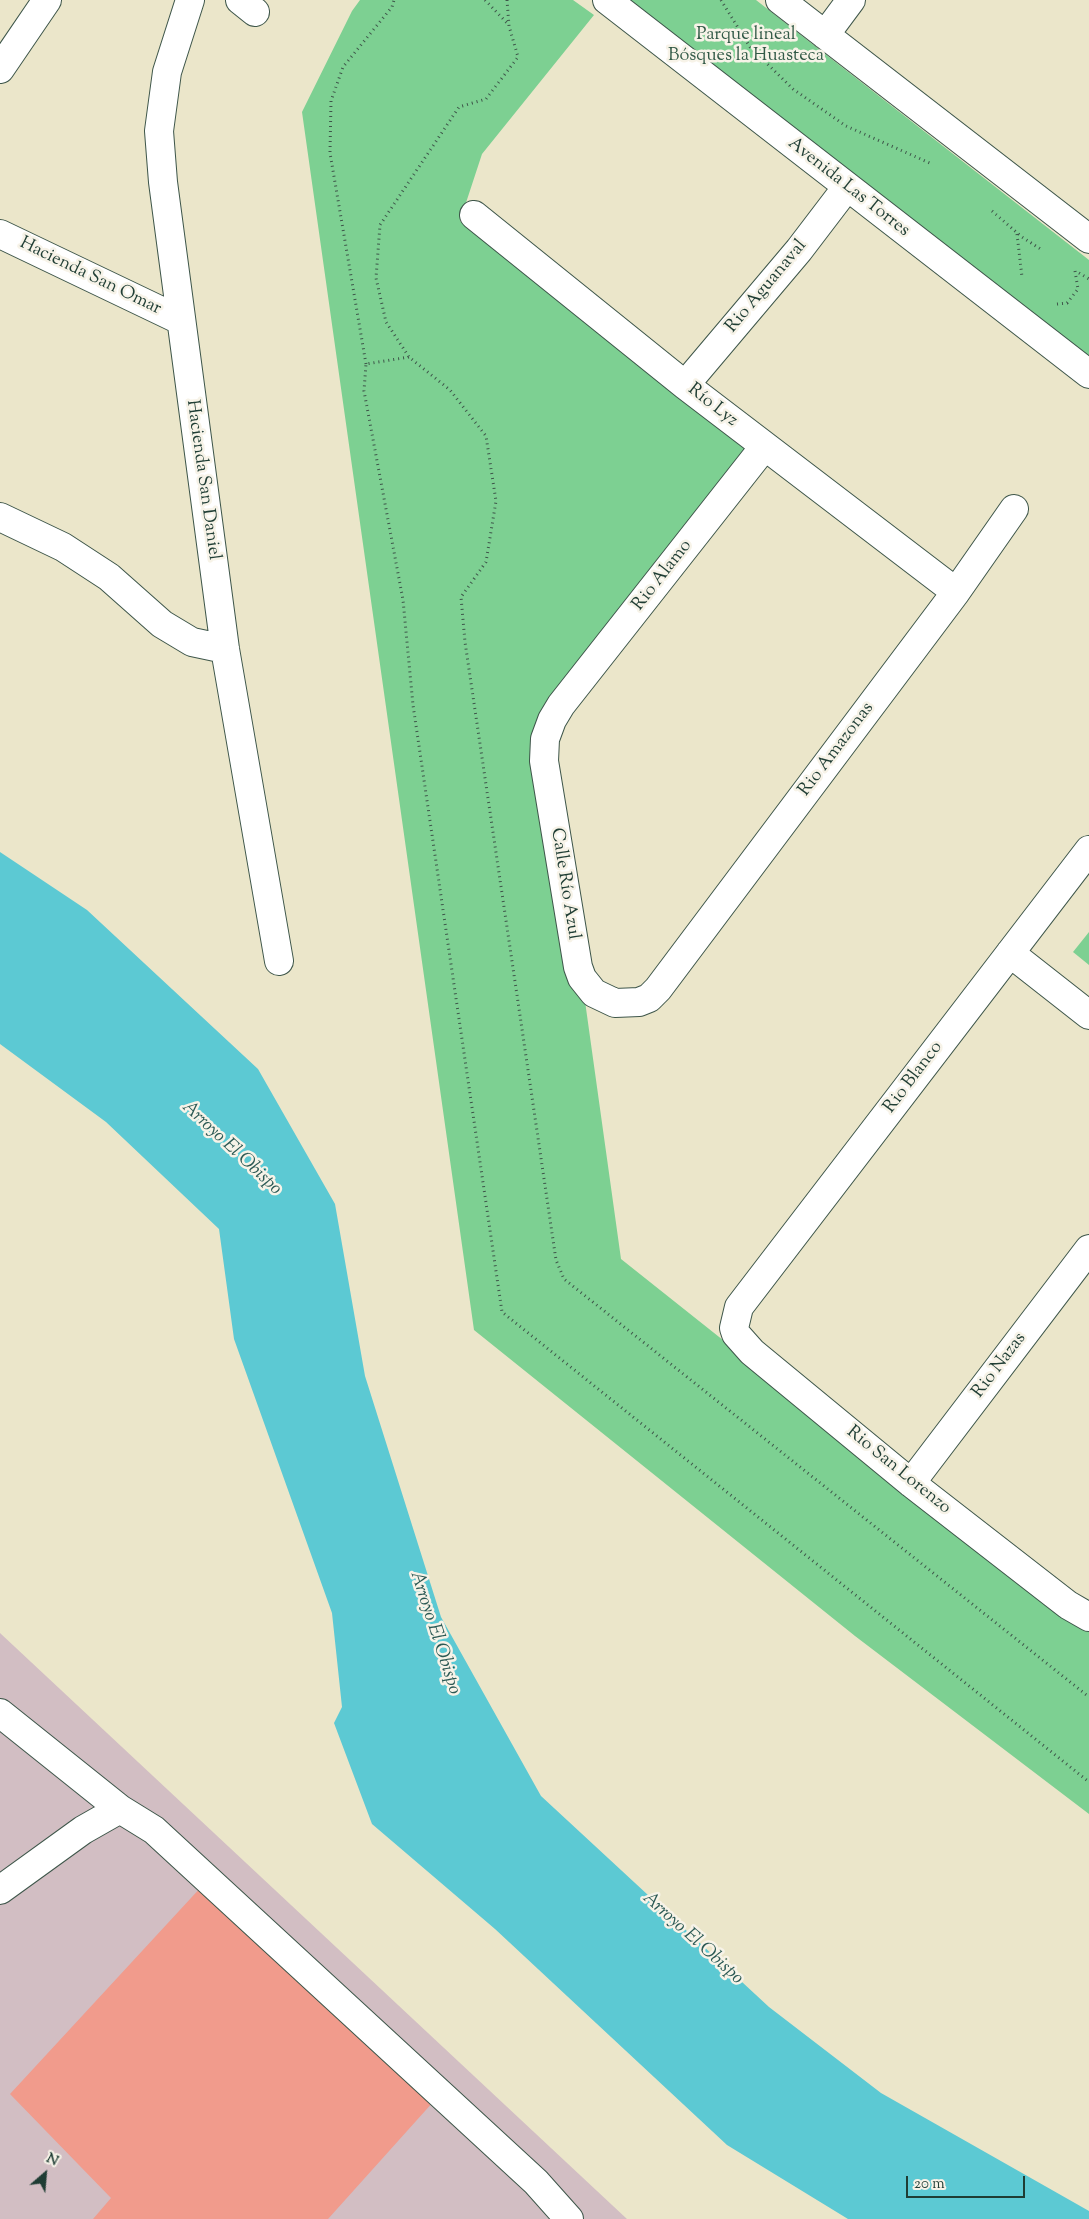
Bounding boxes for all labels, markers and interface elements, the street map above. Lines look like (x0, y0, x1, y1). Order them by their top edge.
park label: Parque lineal Bósques la Huasteca (668, 25, 824, 68)
street label: Avenida Las Torres (783, 134, 913, 242)
street label: Hacienda San Omar (16, 233, 164, 321)
street label: Rio Aguanaval (722, 236, 812, 338)
street label: Río Lyz (683, 380, 741, 432)
street label: Hacienda San Daniel (180, 398, 224, 562)
street label: Rio Alamo (629, 536, 697, 616)
street label: Rio Amazonas (795, 699, 879, 801)
street label: Calle Río Azul (544, 826, 584, 942)
street label: Rio Blanco (880, 1038, 948, 1118)
water label: Arroyo El Obispo (176, 1097, 286, 1201)
street label: Rio Nazas (968, 1329, 1032, 1403)
street label: Rio San Lorenzo (841, 1422, 955, 1520)
water label: Arroyo El Obispo (403, 1568, 465, 1698)
water label: Arroyo El Obispo (637, 1888, 747, 1990)
north arrow (20, 2149, 70, 2199)
text: N (42, 2149, 61, 2172)
scale bar (909, 2166, 1028, 2198)
text: 20 m (914, 2174, 945, 2195)

